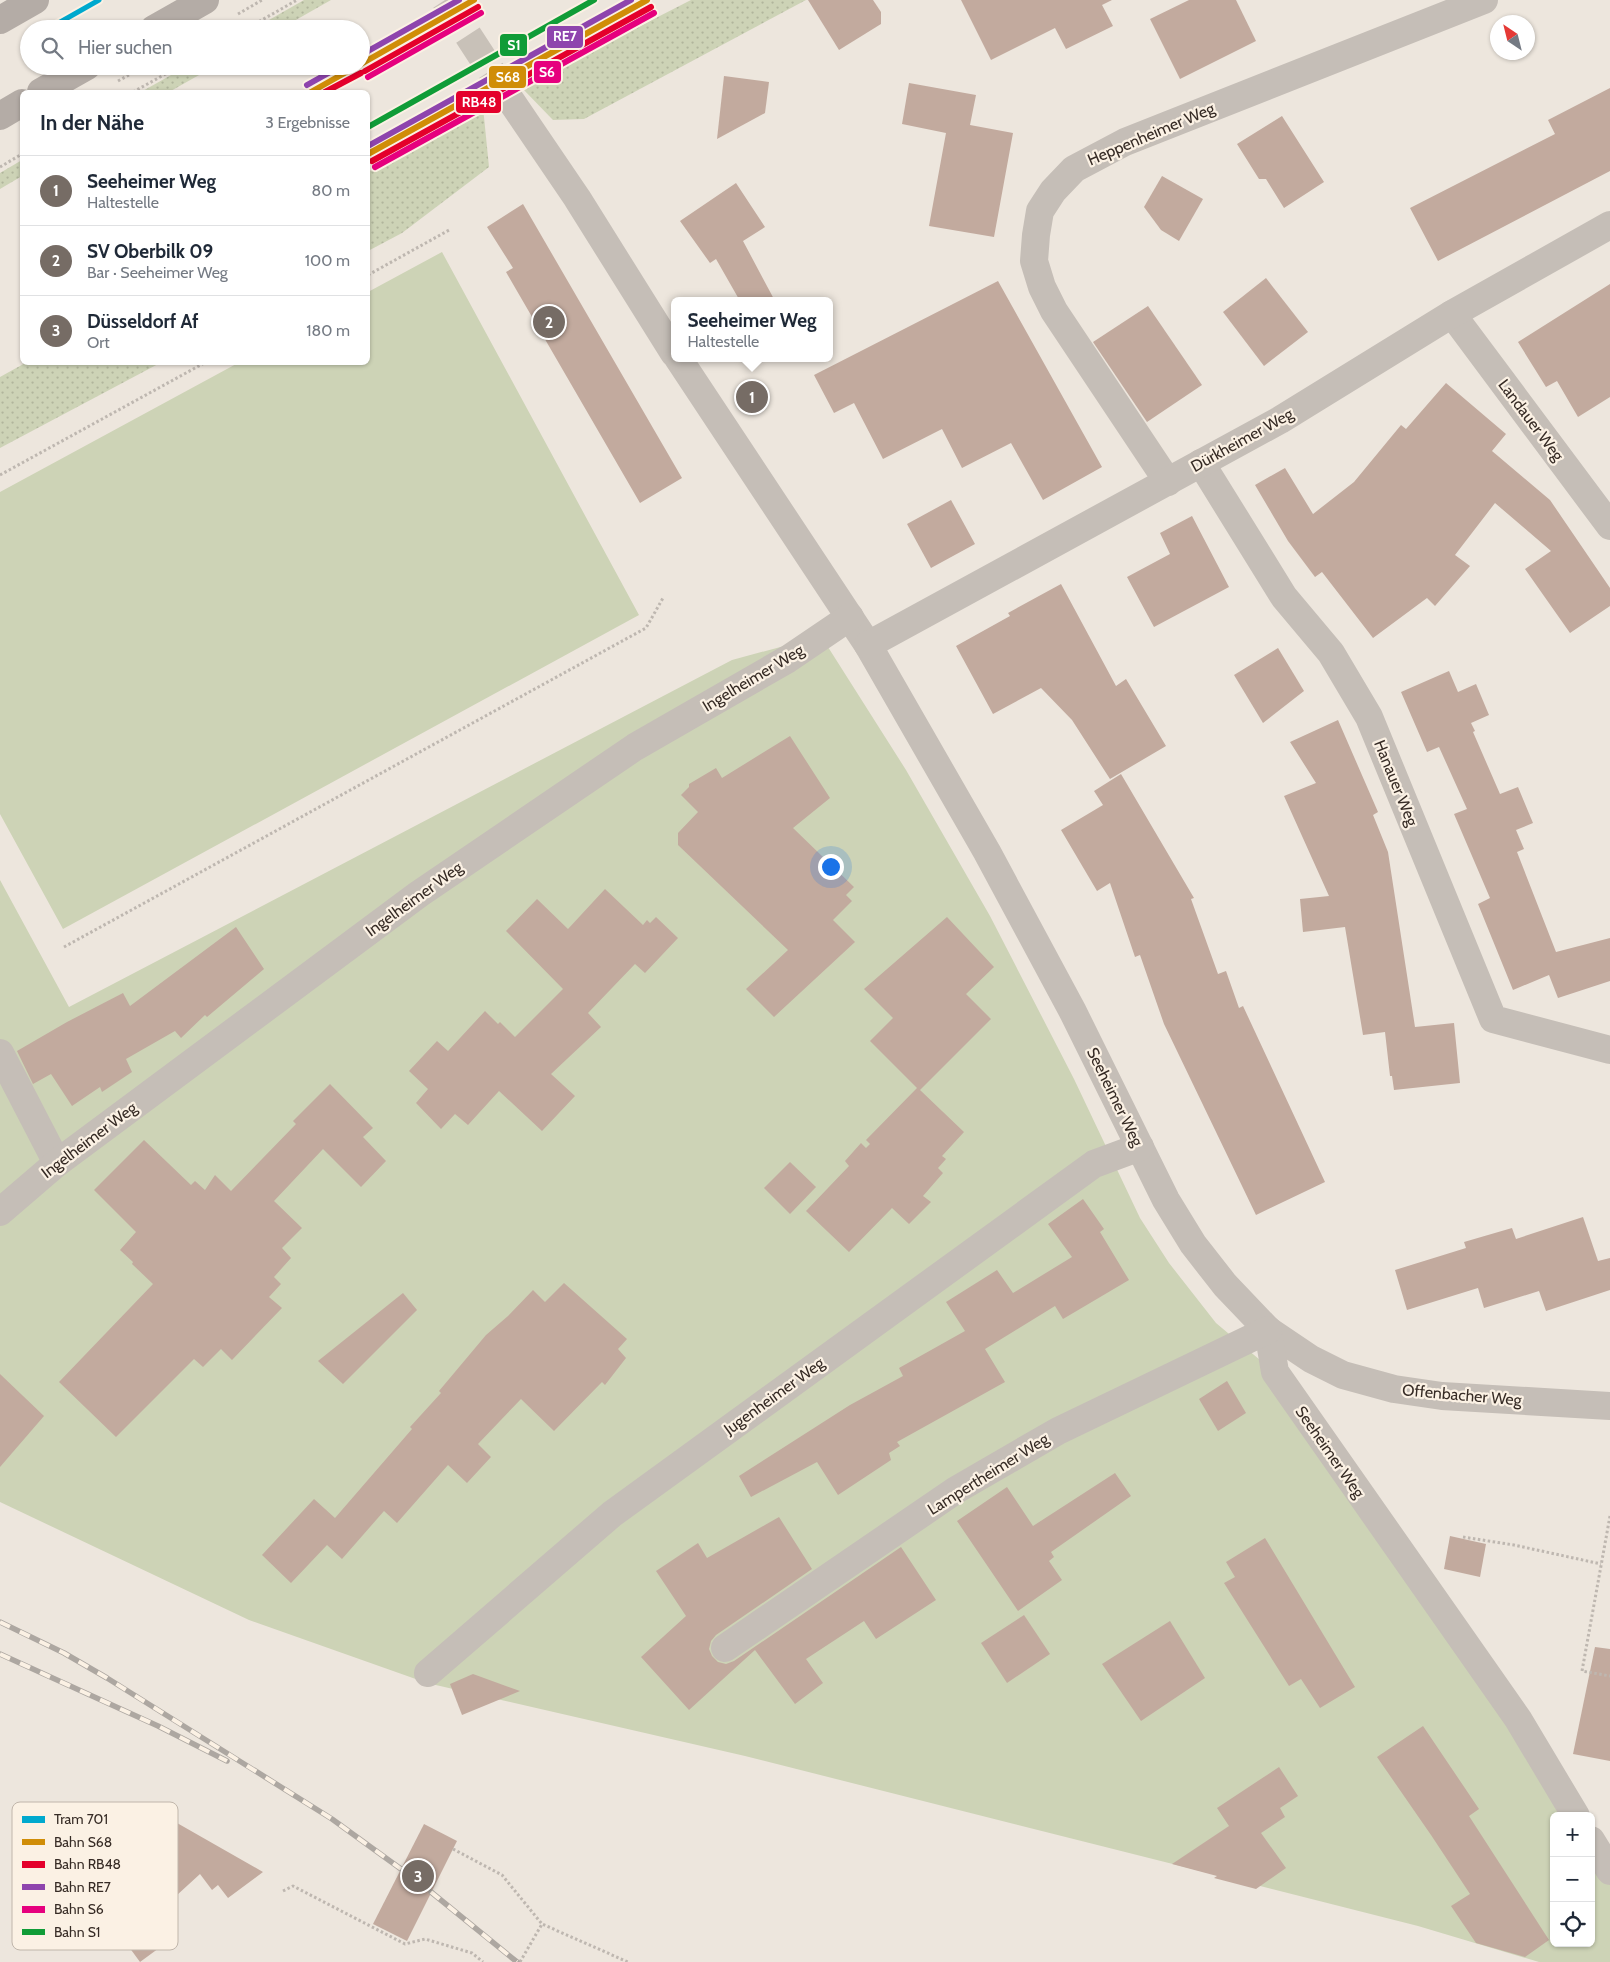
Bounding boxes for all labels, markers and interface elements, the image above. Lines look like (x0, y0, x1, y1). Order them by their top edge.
north arrow (1490, 15, 1535, 60)
search box (20, 20, 370, 75)
line badge: RE7 (546, 25, 584, 49)
text: RE7 (553, 27, 578, 45)
line badge: S1 (499, 33, 528, 57)
icon: search (38, 34, 66, 62)
text: Hier suchen (78, 36, 172, 59)
text: S1 (507, 36, 521, 54)
line badge: S6 (533, 60, 562, 84)
text: S6 (539, 63, 555, 81)
line badge: S68 (488, 65, 527, 89)
text: S68 (496, 68, 520, 86)
line badge: RB48 (455, 90, 502, 114)
text: RB48 (462, 93, 496, 111)
street label: Heppenheimer Weg (1085, 98, 1218, 169)
text: In der Nähe (40, 110, 144, 135)
text: 3 Ergebnisse (265, 113, 350, 132)
text: Seeheimer Weg (87, 170, 216, 193)
text: 1 (53, 181, 59, 200)
text: 80 m (312, 181, 350, 200)
text: Haltestelle (87, 193, 159, 212)
text: SV Oberbilk 09 (87, 240, 213, 263)
text: 2 (52, 251, 60, 270)
text: 100 m (305, 251, 350, 270)
text: Bar · Seeheimer Weg (87, 263, 228, 282)
popup (671, 297, 833, 362)
pin: 2 (533, 303, 565, 341)
text: Seeheimer Weg (687, 309, 817, 332)
text: Düsseldorf Af (87, 310, 199, 333)
text: 3 (52, 321, 60, 340)
text: 180 m (306, 321, 350, 340)
text: Haltestelle (687, 332, 759, 351)
text: Ort (87, 333, 110, 352)
street label: Landauer Weg (1494, 376, 1568, 465)
pin: 1 (736, 378, 768, 416)
street label: Dürkheimer Weg (1188, 404, 1297, 476)
street label: Ingelheimer Weg (699, 640, 808, 716)
street label: Hanauer Weg (1370, 737, 1422, 830)
your location (818, 854, 844, 880)
street label: Ingelheimer Weg (362, 857, 467, 940)
street label: Seeheimer Weg (1083, 1045, 1148, 1150)
street label: Ingelheimer Weg (38, 1097, 141, 1182)
street label: Jugenheimer Weg (719, 1353, 829, 1439)
street label: Offenbacher Weg (1401, 1380, 1524, 1410)
street label: Seeheimer Weg (1291, 1403, 1369, 1502)
street label: Lampertheimer Weg (924, 1429, 1053, 1519)
legend (12, 1802, 178, 1950)
text: Tram 701 (54, 1810, 108, 1828)
map controls (1550, 1812, 1595, 1947)
button: + (1550, 1812, 1595, 1857)
text: Bahn S68 (54, 1833, 112, 1851)
text: Bahn RB48 (54, 1855, 121, 1873)
pin: 3 (402, 1857, 434, 1895)
button: − (1550, 1857, 1595, 1902)
text: Bahn RE7 (54, 1878, 111, 1896)
text: Bahn S6 (54, 1900, 104, 1918)
button: locate (1550, 1902, 1595, 1947)
text: Bahn S1 (54, 1923, 100, 1941)

